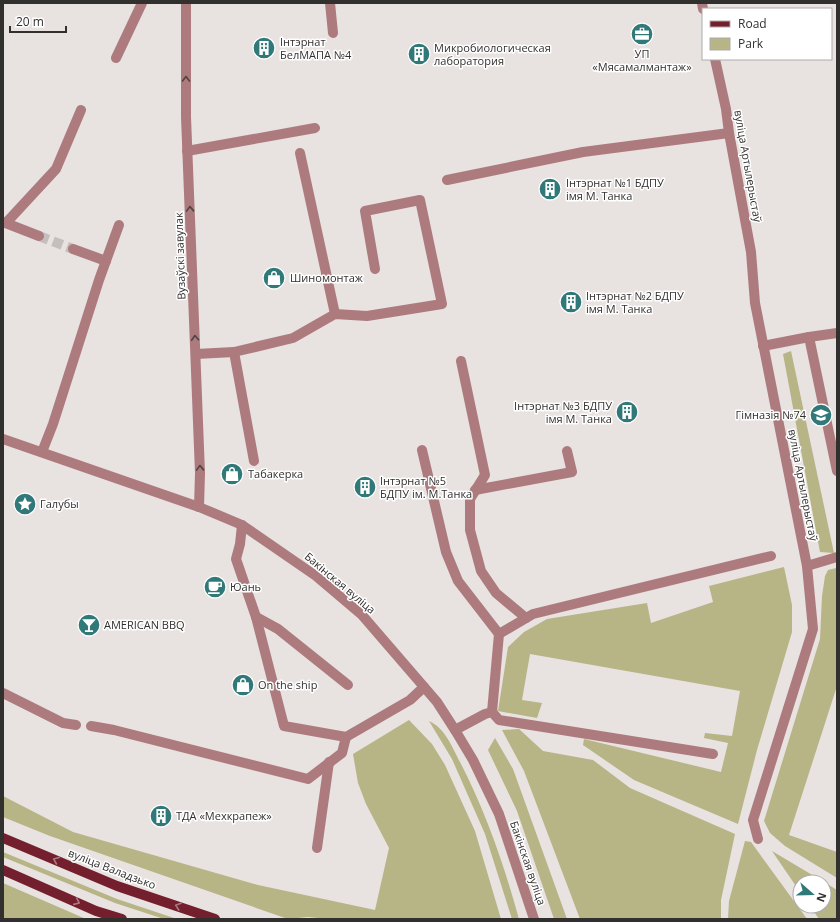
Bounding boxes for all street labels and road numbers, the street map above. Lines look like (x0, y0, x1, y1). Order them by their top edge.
street label: вуліца Артылерыстаў (731, 109, 766, 224)
street label: Вузаўскі завулак (170, 212, 189, 300)
street label: вуліца Артылерыстаў (785, 428, 822, 543)
street label: Бакінская вуліца (302, 549, 379, 617)
street label: Бакінская вуліца (507, 819, 550, 907)
street label: вуліца Валадзько (66, 845, 159, 892)

